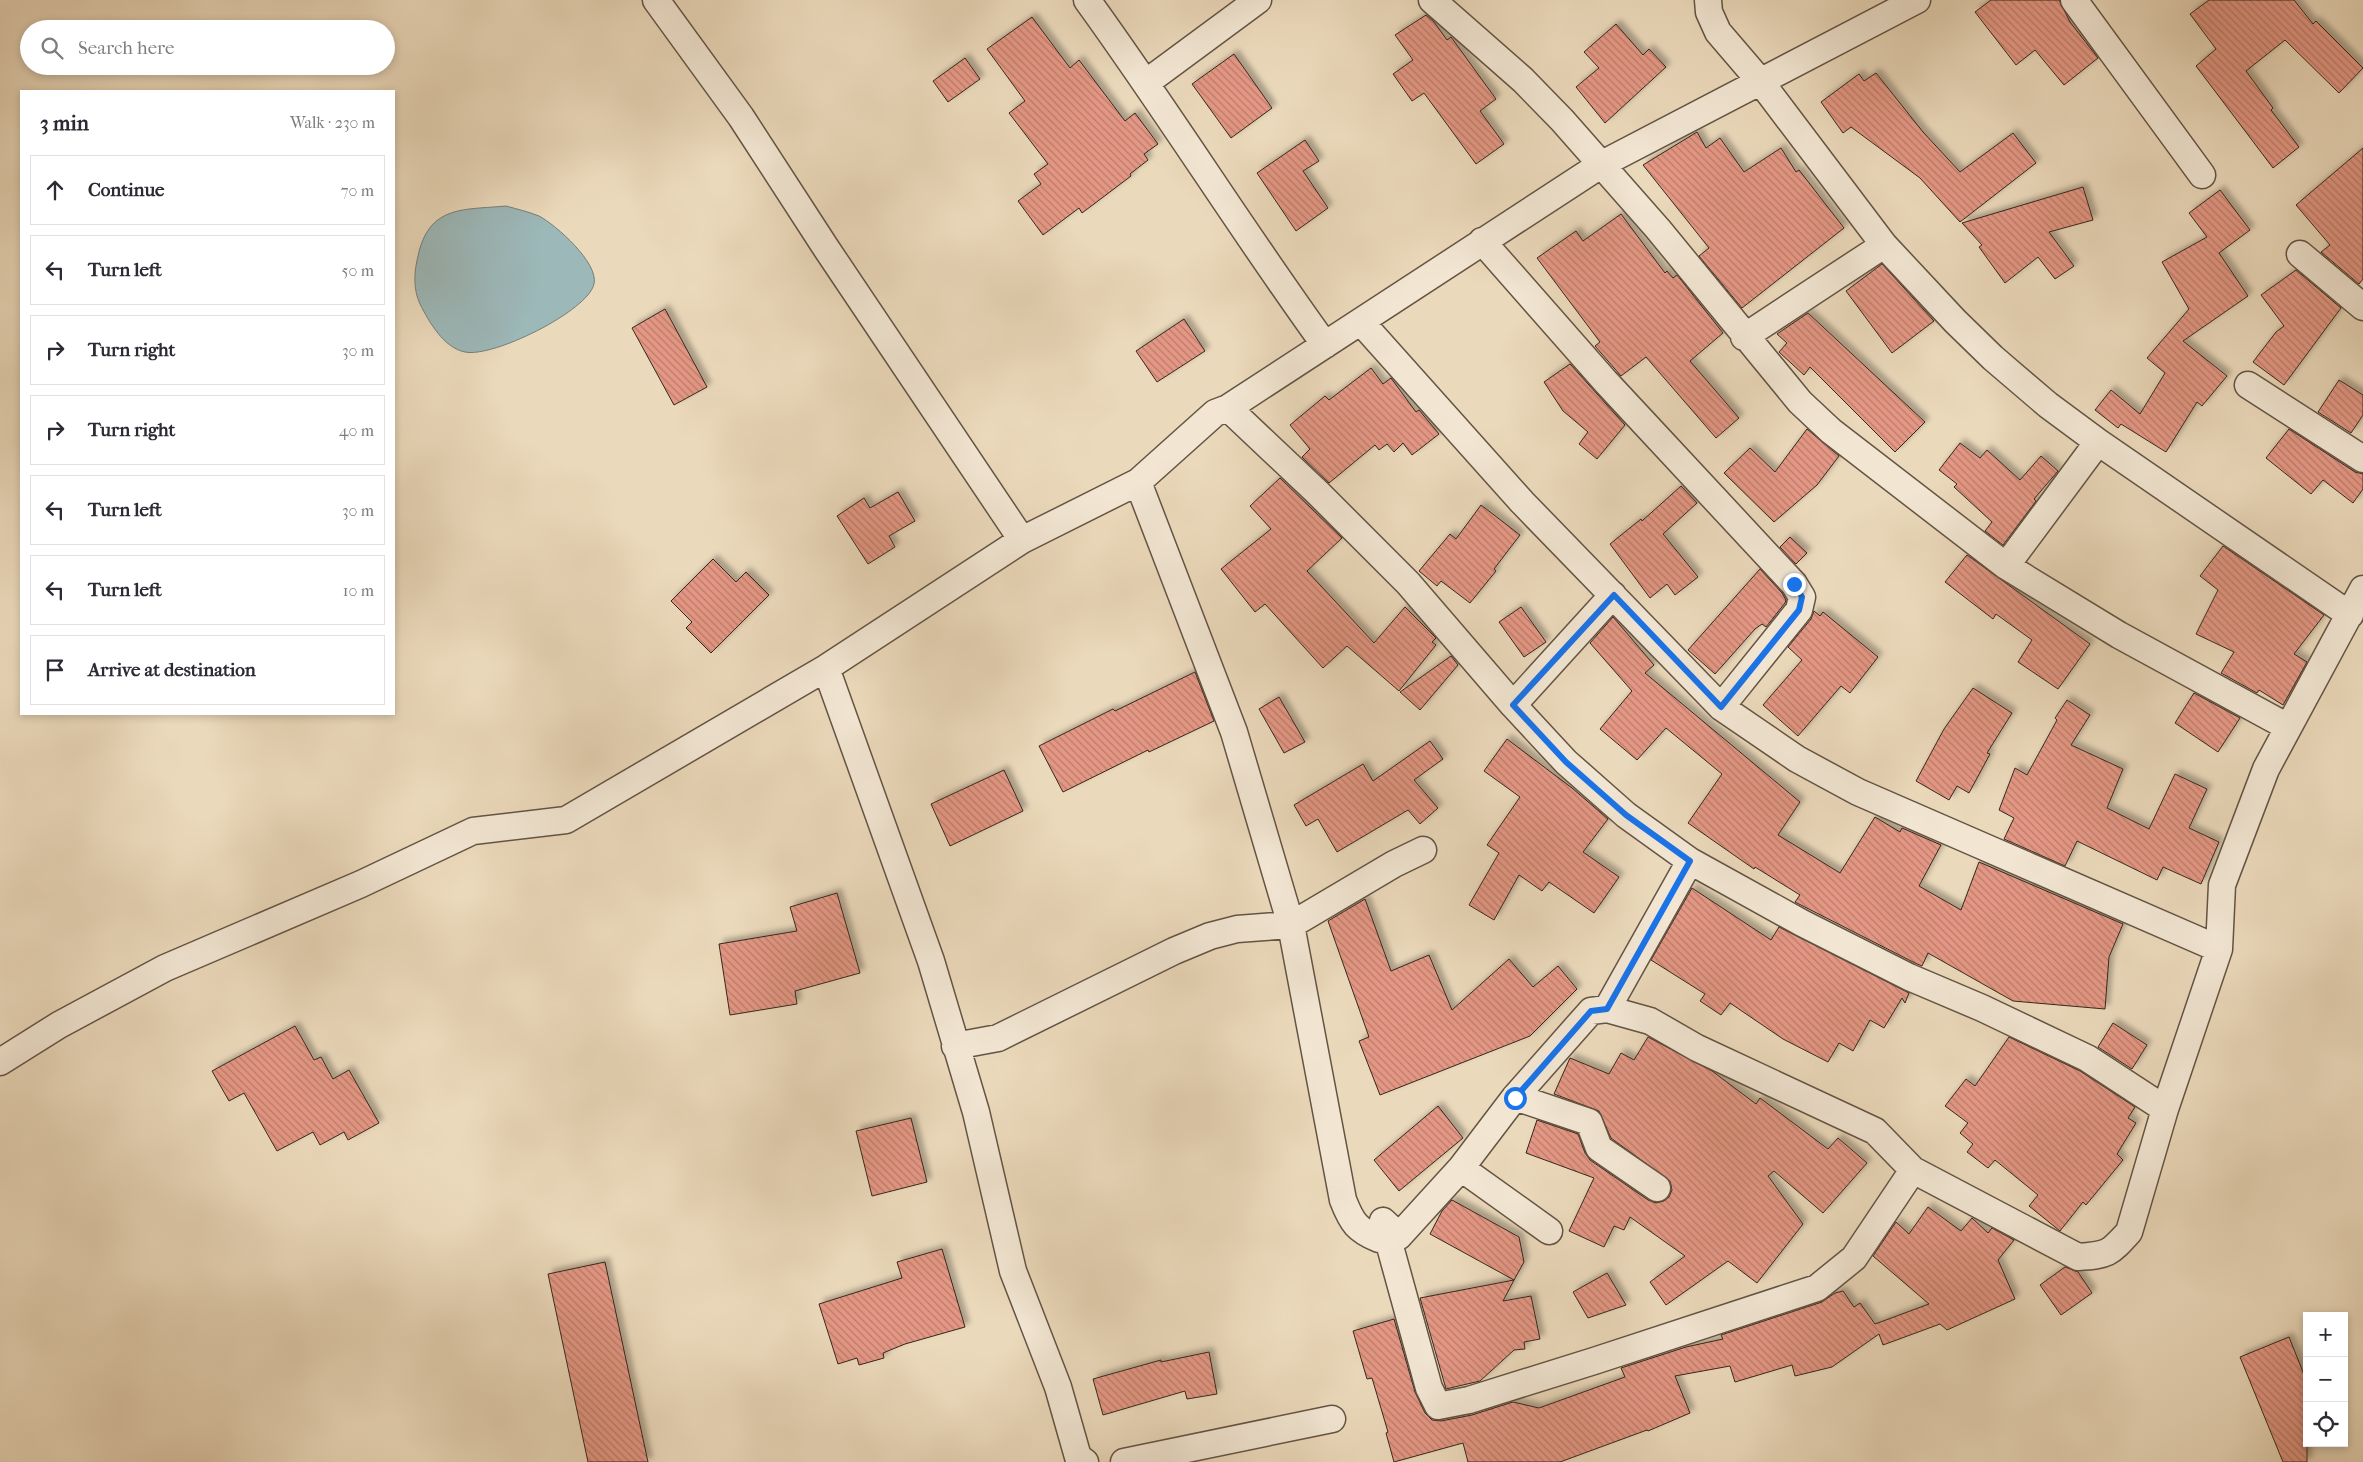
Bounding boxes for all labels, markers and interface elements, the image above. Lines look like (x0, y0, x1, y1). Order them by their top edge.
search box (20, 20, 395, 75)
icon: search (38, 34, 66, 62)
text: Search here (78, 37, 174, 59)
text: 3 min (40, 111, 89, 135)
text: Walk · 230 m (290, 113, 375, 132)
icon: ahead (41, 176, 69, 204)
text: Continue (88, 179, 164, 201)
text: 70 m (341, 181, 374, 200)
icon: left (41, 256, 69, 284)
text: Turn left (88, 259, 162, 281)
text: 50 m (342, 261, 374, 280)
icon: right (41, 336, 69, 364)
text: Turn right (88, 339, 175, 361)
text: 30 m (342, 341, 374, 360)
icon: right (41, 416, 69, 444)
text: Turn right (88, 419, 175, 441)
text: 40 m (339, 421, 374, 440)
icon: left (41, 496, 69, 524)
text: Turn left (88, 499, 162, 521)
text: 30 m (342, 501, 374, 520)
route end (1783, 573, 1806, 596)
icon: left (41, 576, 69, 604)
text: Turn left (88, 579, 162, 601)
text: 10 m (343, 581, 374, 600)
icon: arrive (41, 656, 69, 684)
text: Arrive at destination (88, 659, 256, 681)
route start (1504, 1087, 1527, 1110)
map controls (2303, 1312, 2348, 1447)
button: + (2303, 1312, 2348, 1357)
button: − (2303, 1357, 2348, 1402)
button: locate (2303, 1402, 2348, 1447)

